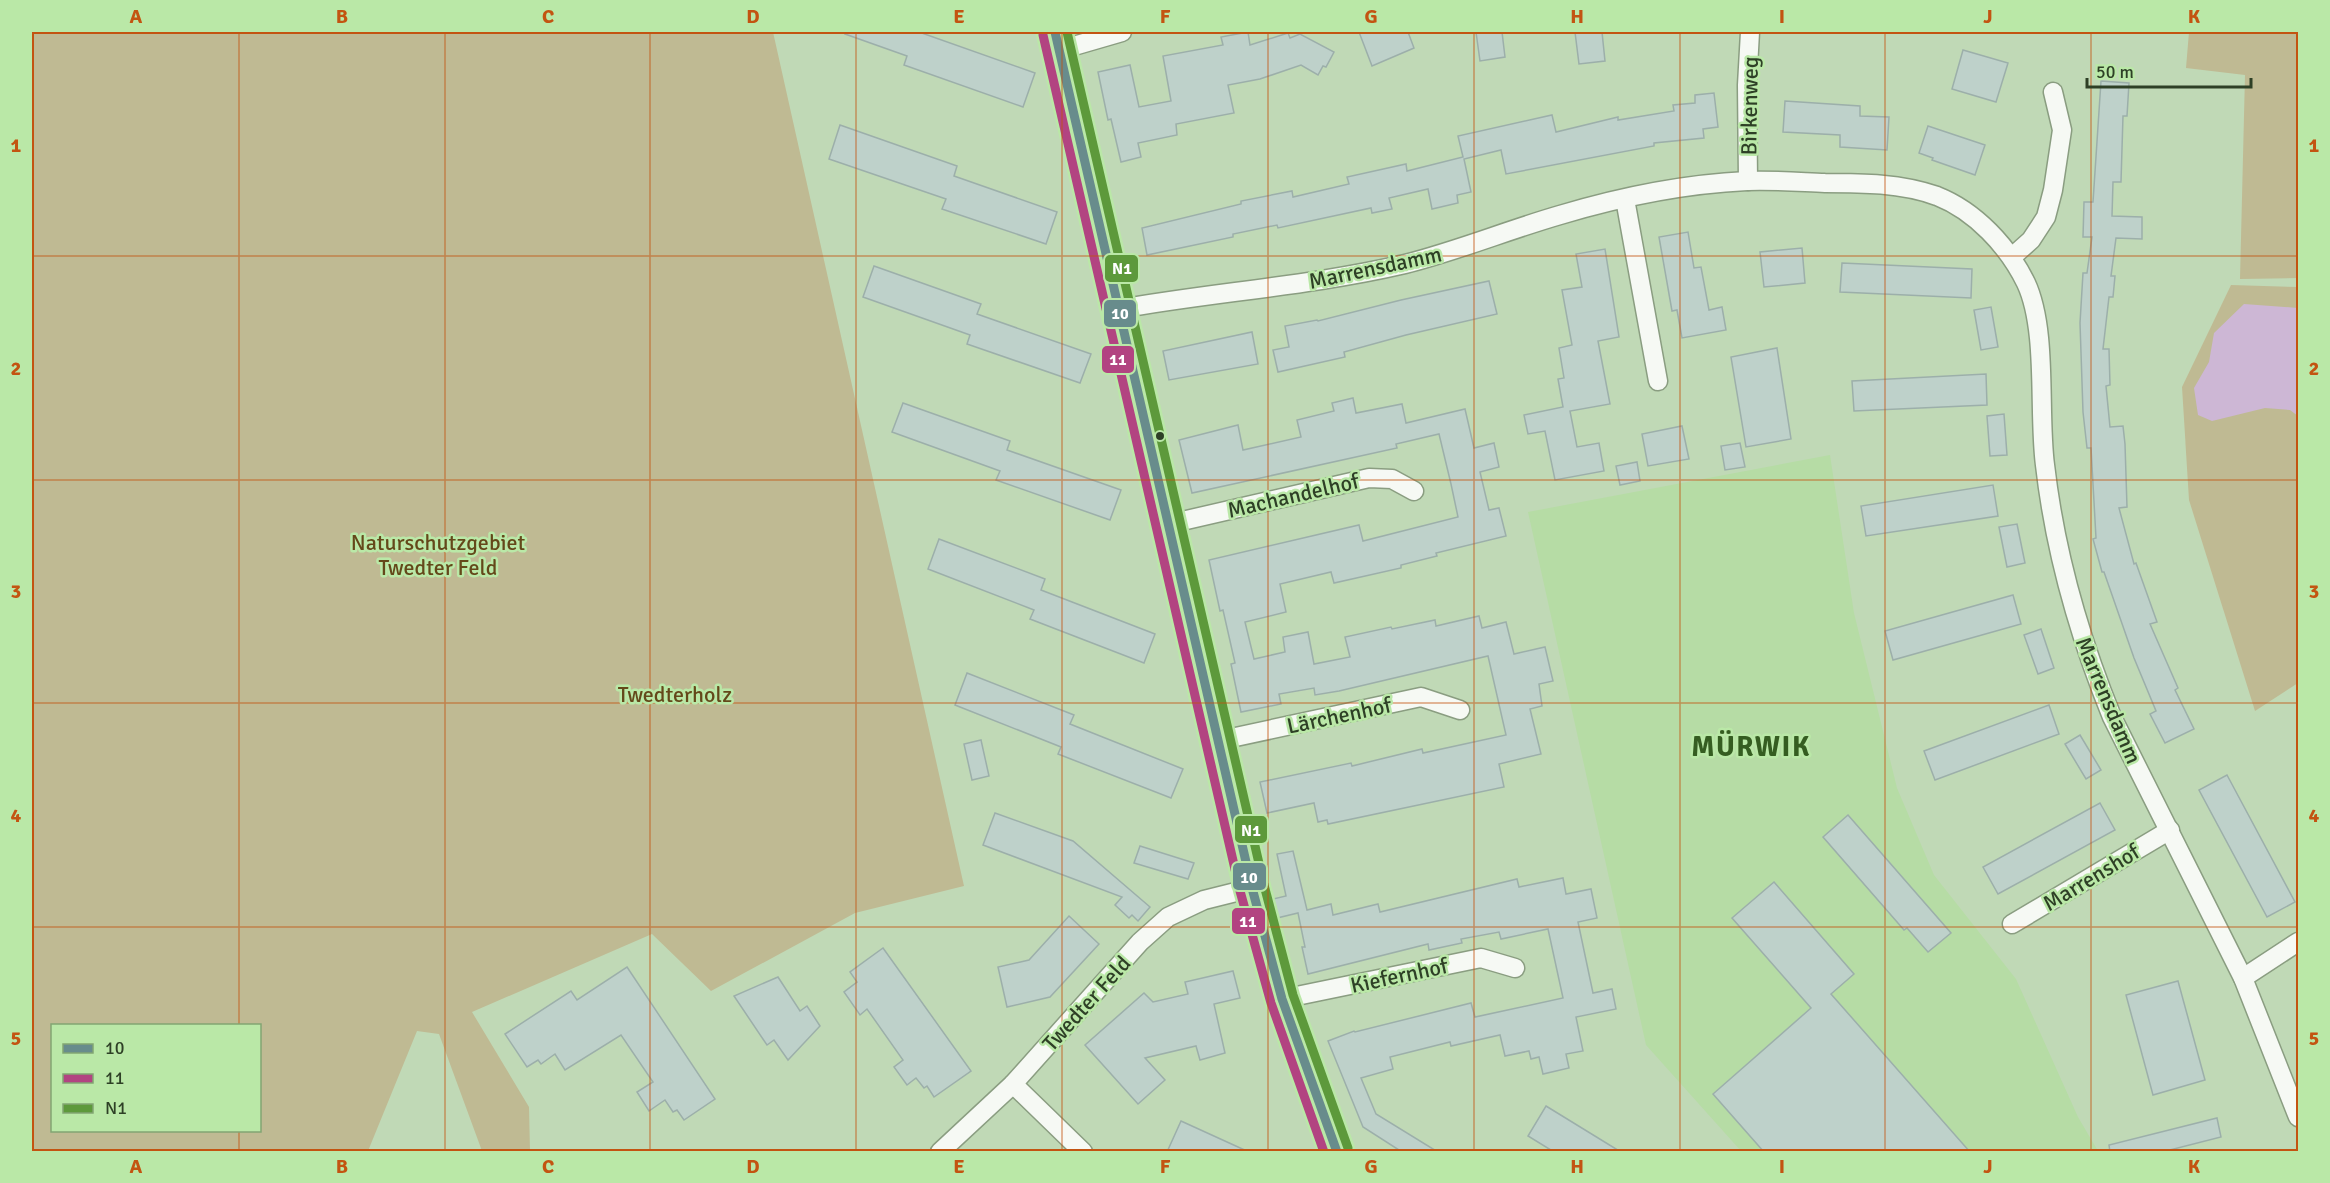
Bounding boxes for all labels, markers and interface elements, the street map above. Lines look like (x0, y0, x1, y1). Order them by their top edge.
text: A (130, 4, 143, 29)
text: B (336, 4, 348, 29)
text: C (542, 4, 554, 29)
text: D (746, 4, 760, 29)
text: E (953, 4, 965, 29)
text: F (1160, 4, 1171, 29)
text: G (1364, 4, 1378, 29)
text: H (1570, 4, 1584, 29)
text: I (1779, 4, 1785, 29)
text: J (1983, 4, 1993, 29)
text: K (2188, 4, 2201, 29)
scale bar (2087, 51, 2250, 89)
street label: Birkenweg (1735, 56, 1764, 156)
text: 50 m (2096, 61, 2134, 83)
text: 1 (11, 133, 22, 158)
text: 1 (2309, 133, 2320, 158)
street label: Marrensdamm (1306, 240, 1444, 295)
line badge: N1 (1104, 254, 1139, 283)
text: N1 (1112, 259, 1132, 279)
line badge: 10 (1103, 299, 1137, 328)
text: 10 (1111, 304, 1129, 324)
line badge: 11 (1101, 345, 1135, 374)
text: 11 (1109, 350, 1127, 370)
text: 2 (11, 356, 21, 381)
text: 2 (2309, 356, 2319, 381)
unlabelled marker (1154, 430, 1166, 442)
street label: Machandelhof (1225, 467, 1363, 524)
park label: Naturschutzgebiet Twedter Feld (351, 529, 525, 581)
text: 3 (11, 579, 21, 604)
text: 3 (2309, 579, 2319, 604)
street label: Marrensdamm (2070, 633, 2147, 768)
park label: Twedterholz (618, 681, 732, 708)
street label: Lärchenhof (1284, 691, 1395, 740)
district label: MÜRWIK (1691, 730, 1811, 764)
text: 4 (11, 803, 22, 828)
text: 4 (2309, 803, 2320, 828)
line badge: N1 (1234, 815, 1268, 844)
text: N1 (1241, 821, 1261, 841)
street label: Marrenshof (2038, 837, 2146, 917)
line badge: 10 (1232, 862, 1267, 891)
text: 10 (1240, 868, 1258, 888)
line badge: 11 (1231, 907, 1266, 935)
text: 11 (1239, 912, 1257, 932)
street label: Twedter Feld (1037, 950, 1136, 1057)
street label: Kiefernhof (1348, 952, 1452, 999)
legend (51, 1024, 261, 1132)
text: 5 (11, 1026, 21, 1051)
text: 5 (2309, 1026, 2319, 1051)
text: 10 (105, 1037, 124, 1059)
text: 11 (105, 1067, 124, 1089)
text: N1 (105, 1097, 127, 1119)
text: A (130, 1154, 143, 1179)
text: B (336, 1154, 348, 1179)
text: C (542, 1154, 554, 1179)
text: D (746, 1154, 760, 1179)
text: E (953, 1154, 965, 1179)
text: F (1160, 1154, 1171, 1179)
text: G (1364, 1154, 1378, 1179)
text: H (1570, 1154, 1584, 1179)
text: I (1779, 1154, 1785, 1179)
text: J (1983, 1154, 1993, 1179)
text: K (2188, 1154, 2201, 1179)

